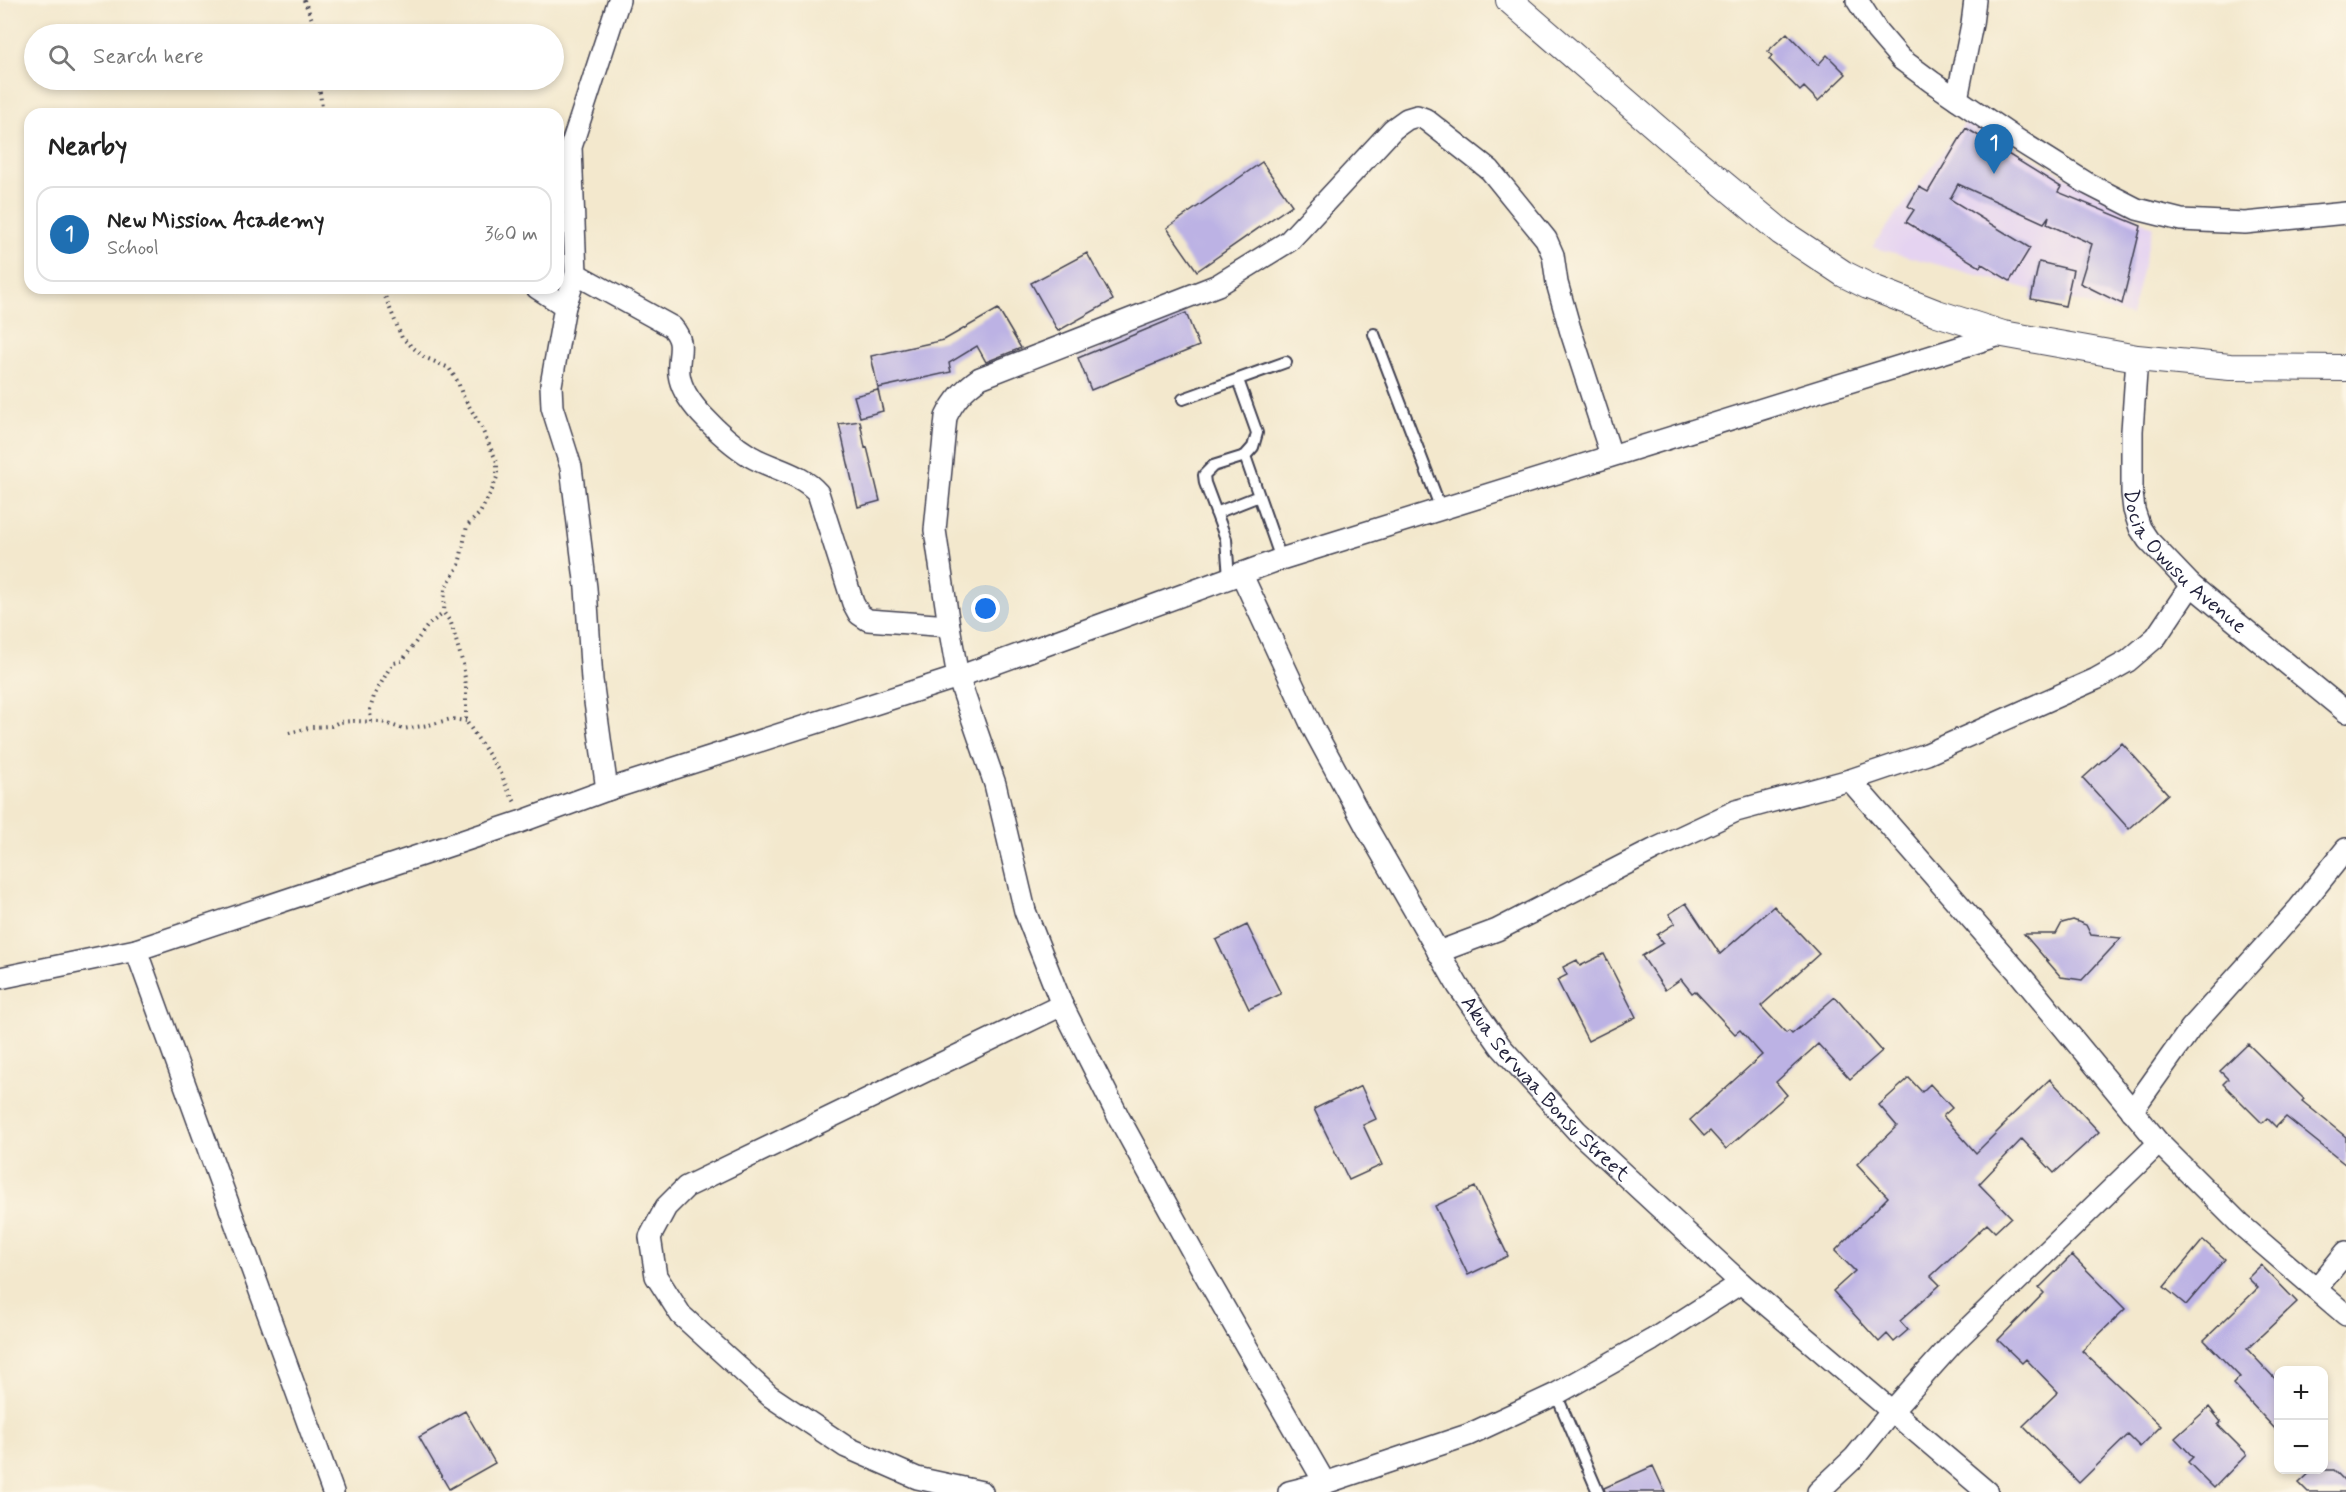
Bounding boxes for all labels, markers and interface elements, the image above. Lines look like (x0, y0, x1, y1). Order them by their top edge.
search box (24, 24, 564, 90)
icon: search (45, 41, 78, 74)
text: Search here (93, 43, 204, 71)
pin: 1 (1974, 124, 2014, 174)
text: Nearby (48, 130, 127, 164)
text: New Mission Academy (107, 207, 324, 235)
text: 1 (65, 221, 74, 248)
text: 360 m (485, 221, 538, 248)
text: School (107, 235, 159, 262)
street label: Docia Owusu Avenue (2117, 488, 2252, 640)
your location (971, 594, 1000, 623)
street label: Akua Serwaa Bonsu Street (1454, 990, 1636, 1189)
map controls (2274, 1366, 2328, 1474)
button: + (2274, 1366, 2328, 1420)
button: − (2274, 1420, 2328, 1474)

